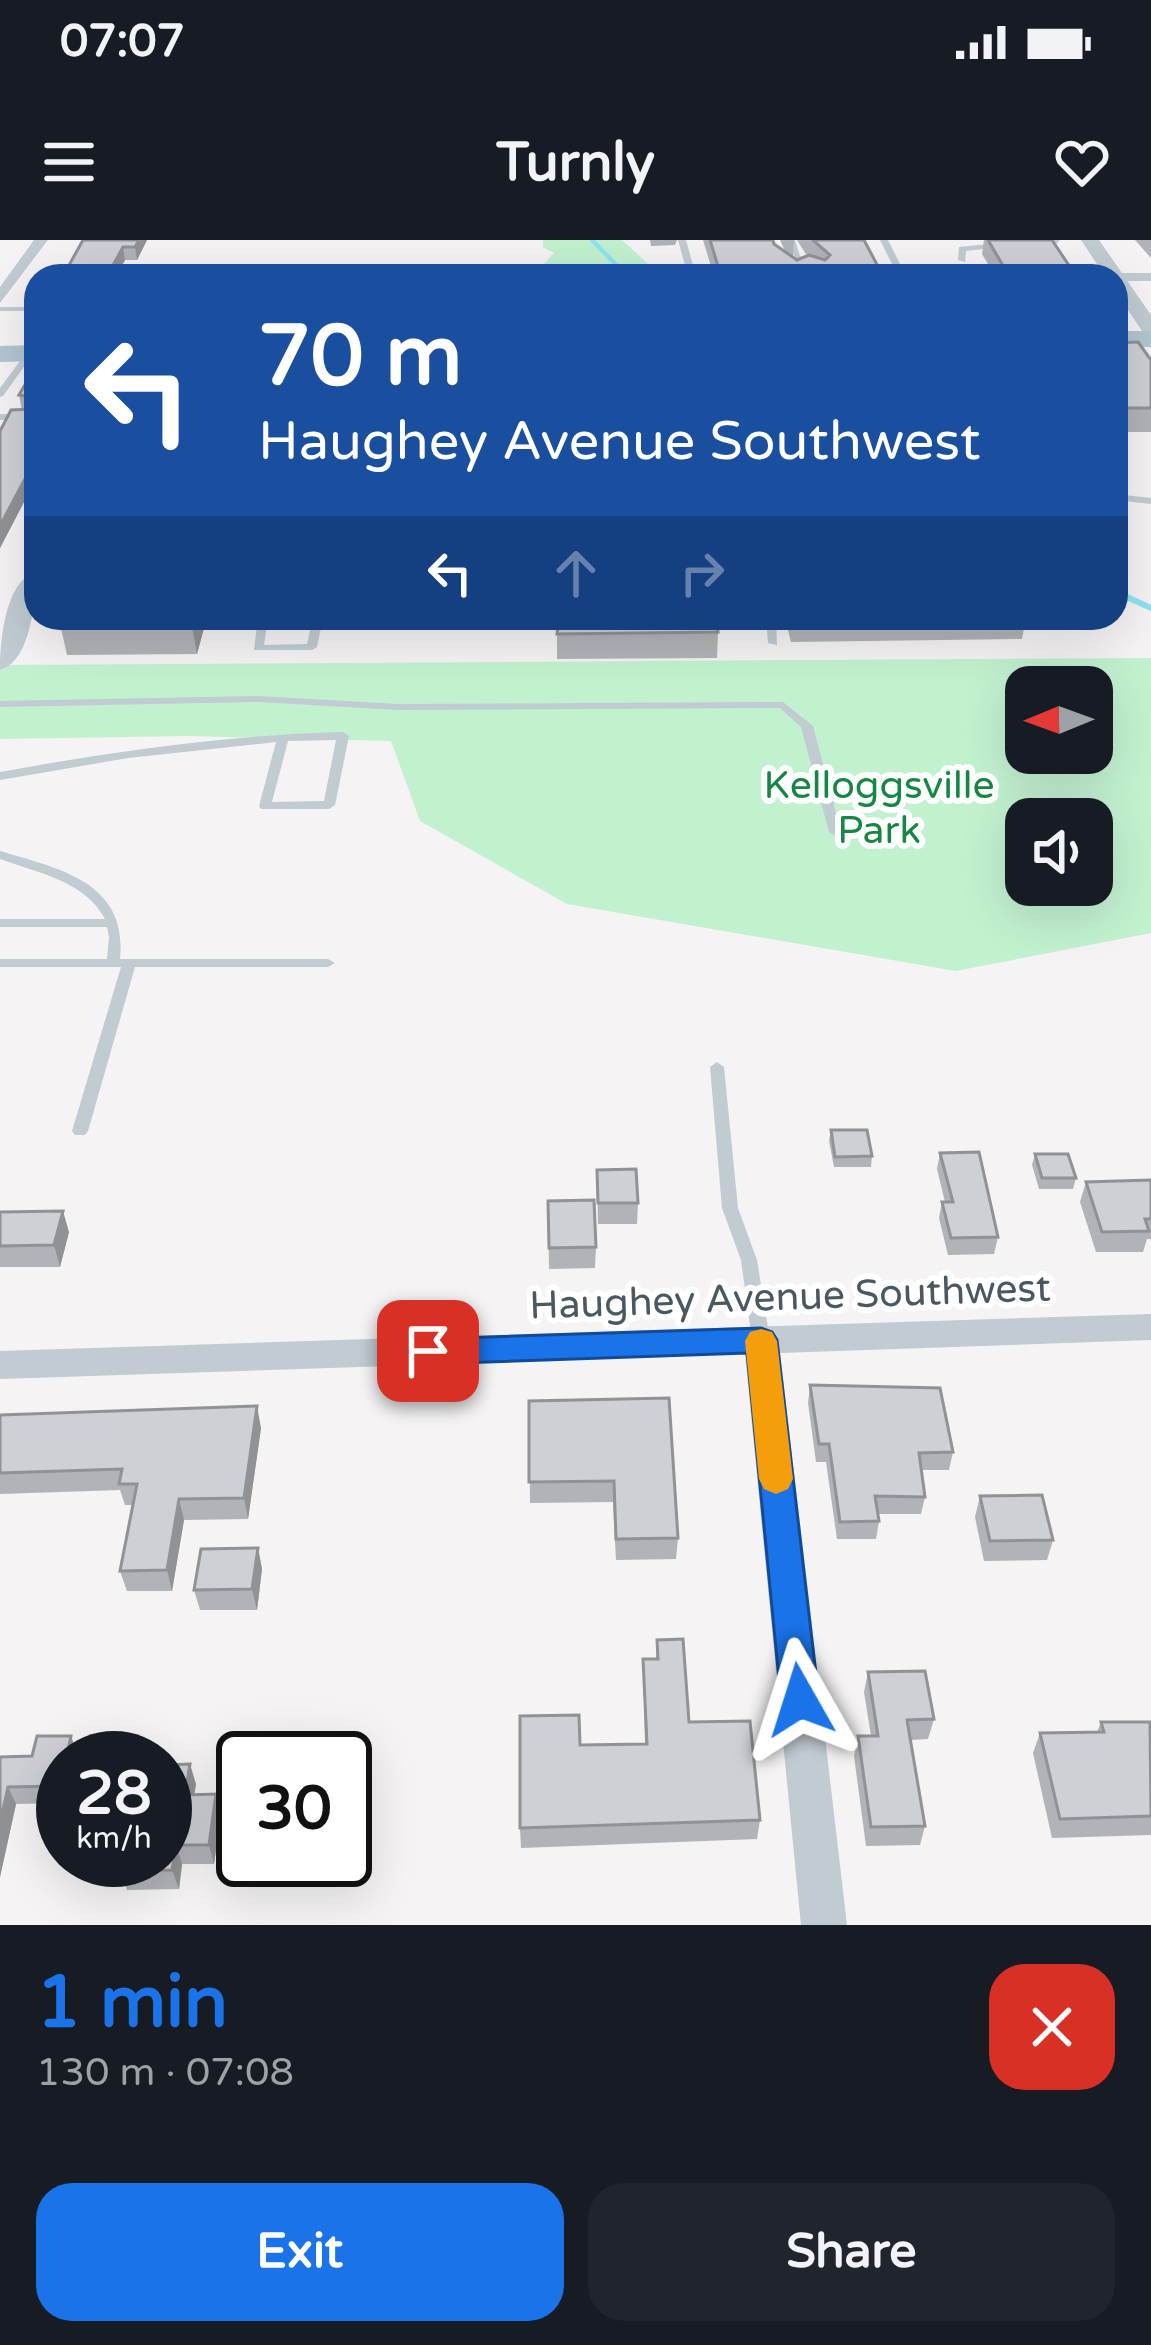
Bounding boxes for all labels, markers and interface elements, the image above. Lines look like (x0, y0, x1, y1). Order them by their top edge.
text: 07:07 (60, 15, 185, 69)
icon: menu (36, 129, 102, 195)
icon: heart (1049, 129, 1115, 195)
text: Turnly (496, 130, 655, 195)
text: 70 m (258, 307, 462, 408)
icon: left (60, 312, 216, 468)
text: Haughey Avenue Southwest (258, 409, 981, 474)
icon: left (417, 540, 483, 606)
icon: ahead (543, 540, 609, 606)
icon: right (669, 540, 735, 606)
north arrow (1005, 666, 1113, 774)
map controls (1005, 666, 1113, 906)
park label: Kelloggsville Park (764, 762, 995, 854)
button: sound (1005, 798, 1113, 906)
street label: Haughey Avenue Southwest (528, 1264, 1052, 1330)
pin (377, 1300, 479, 1402)
icon: arrive (395, 1318, 461, 1384)
position arrow (737, 1637, 863, 1763)
speed limit sign: 30 (216, 1731, 372, 1887)
text: 28 (76, 1758, 152, 1830)
text: km/h (76, 1820, 152, 1857)
text: 1 min (36, 1960, 228, 2047)
button: close (989, 1964, 1115, 2090)
text: 130 m · 07:08 (36, 2049, 294, 2096)
button: Exit (36, 2183, 564, 2321)
button: Share (588, 2183, 1115, 2321)

